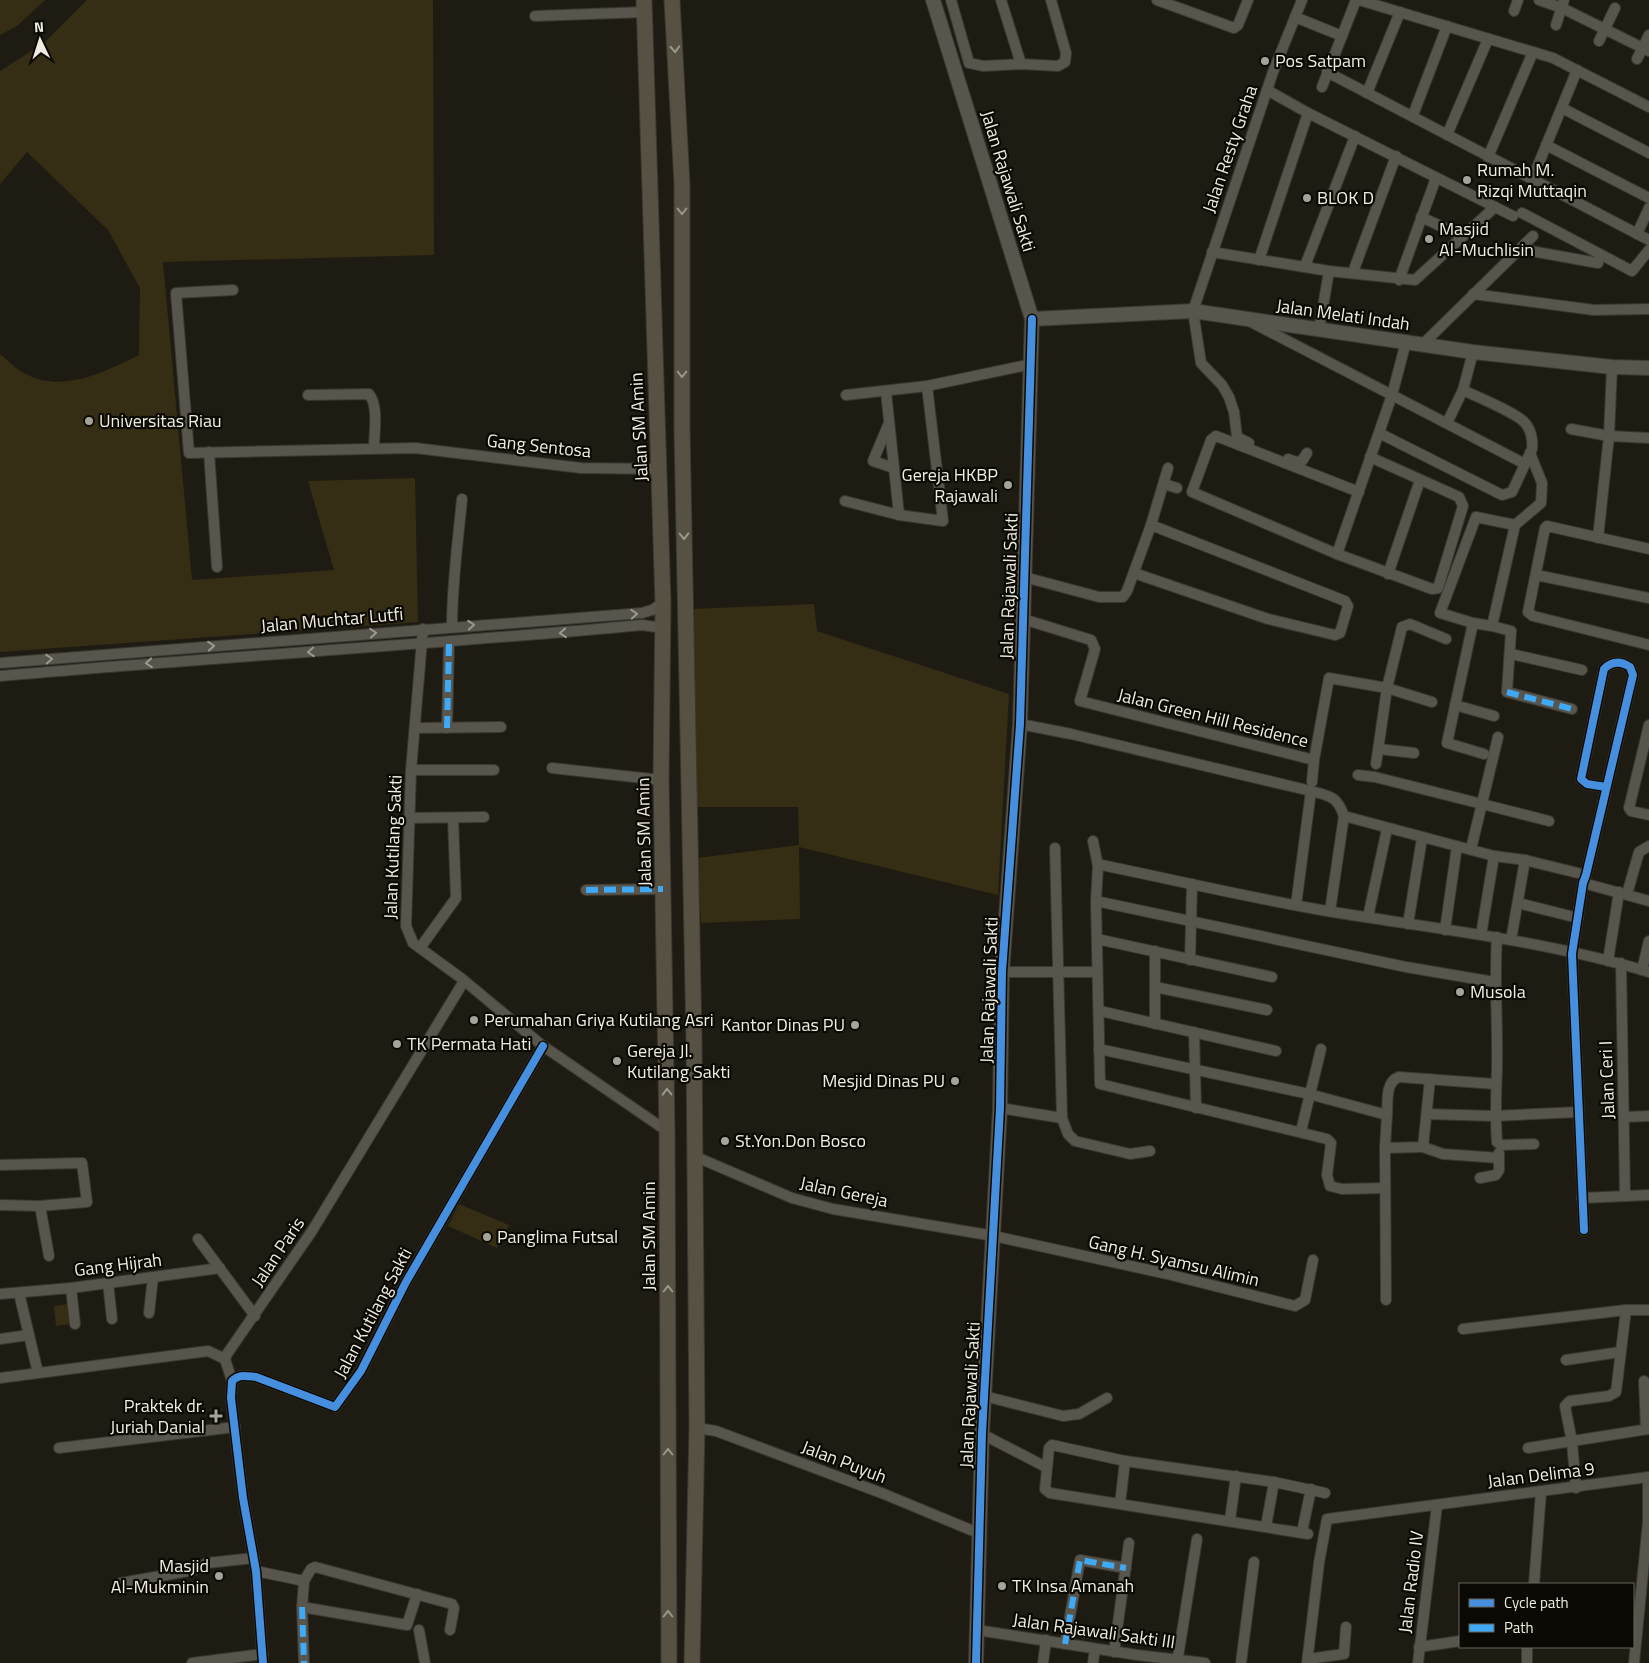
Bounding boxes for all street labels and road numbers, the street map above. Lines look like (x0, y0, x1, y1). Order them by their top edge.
street label: Jalan Resty Graha (1195, 81, 1264, 216)
street label: Jalan Rajawali Sakti (974, 107, 1043, 255)
street label: Jalan Melati Indah (1274, 292, 1412, 337)
street label: Jalan SM Amin (622, 372, 655, 482)
street label: Gang Sentosa (486, 427, 593, 464)
street label: Jalan Rajawali Sakti (992, 512, 1025, 660)
street label: Jalan Muchtar Lutfi (260, 600, 404, 639)
street label: Jalan Green Hill Residence (1115, 681, 1311, 754)
street label: Jalan Kutilang Sakti (376, 774, 409, 920)
street label: Jalan SM Amin (629, 777, 658, 887)
street label: Jalan Rajawali Sakti (972, 916, 1005, 1064)
street label: Jalan Ceri I (1592, 1040, 1621, 1120)
street label: Jalan Gereja (798, 1169, 891, 1214)
street label: Jalan SM Amin (635, 1181, 662, 1291)
street label: Jalan Paris (244, 1211, 311, 1292)
street label: Gang H. Syamsu Alimin (1086, 1228, 1262, 1293)
street label: Jalan Kutilang Sakti (327, 1243, 418, 1383)
street label: Gang Hijrah (73, 1246, 163, 1283)
street label: Jalan Rajawali Sakti (952, 1321, 987, 1469)
street label: Jalan Puyuh (798, 1433, 891, 1490)
street label: Jalan Delima 9 (1486, 1455, 1596, 1494)
street label: Jalan Radio IV (1391, 1529, 1430, 1635)
street label: Jalan Rajawali Sakti III (1011, 1606, 1177, 1655)

